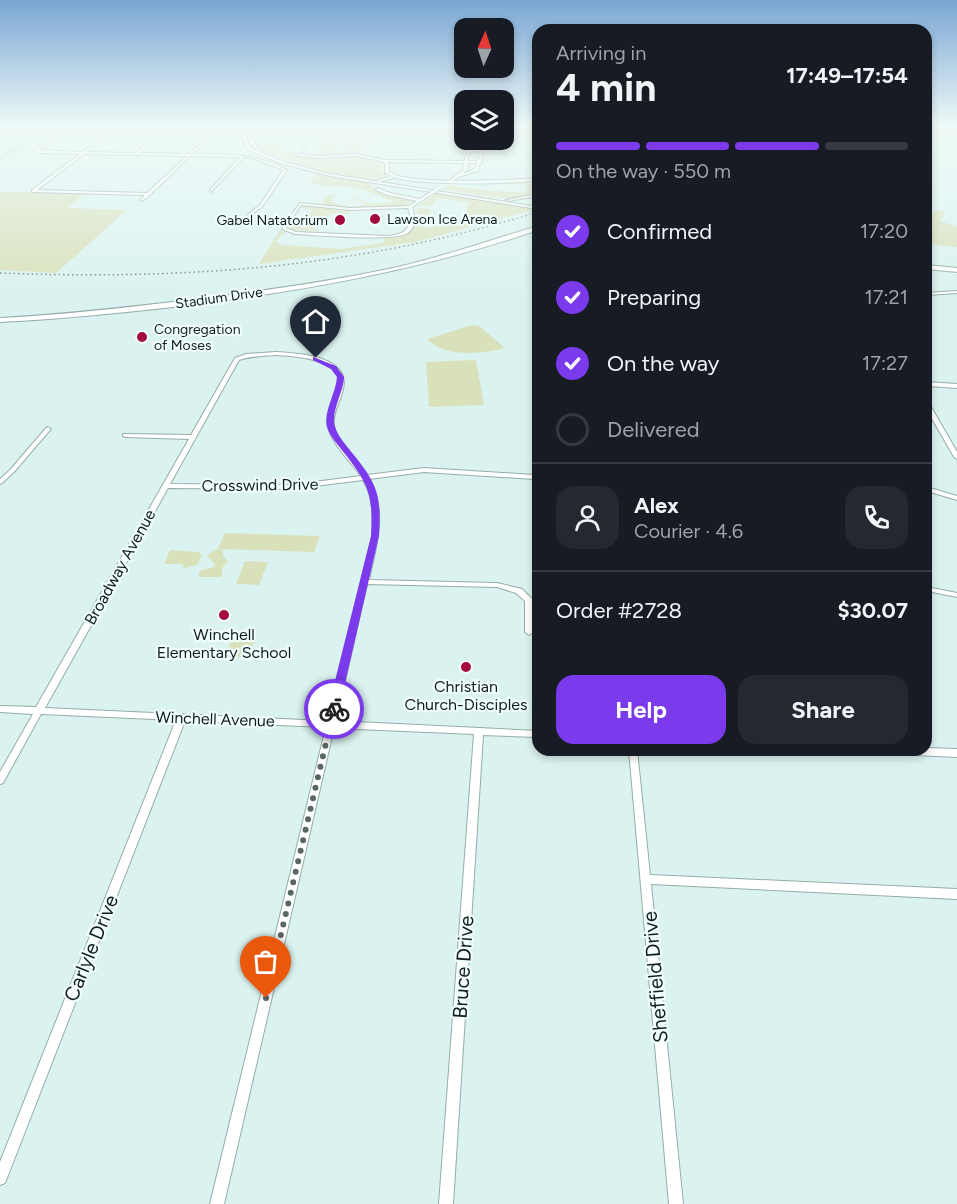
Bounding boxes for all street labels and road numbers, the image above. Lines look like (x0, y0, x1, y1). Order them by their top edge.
street label: Stadium Drive (174, 283, 264, 313)
street label: Crosswind Drive (202, 474, 319, 496)
street label: Broadway Avenue (80, 506, 160, 628)
street label: Winchell Avenue (155, 707, 275, 731)
street label: Carlyle Drive (59, 891, 123, 1005)
street label: Sheffield Drive (637, 910, 673, 1044)
street label: Bruce Drive (447, 915, 479, 1019)

